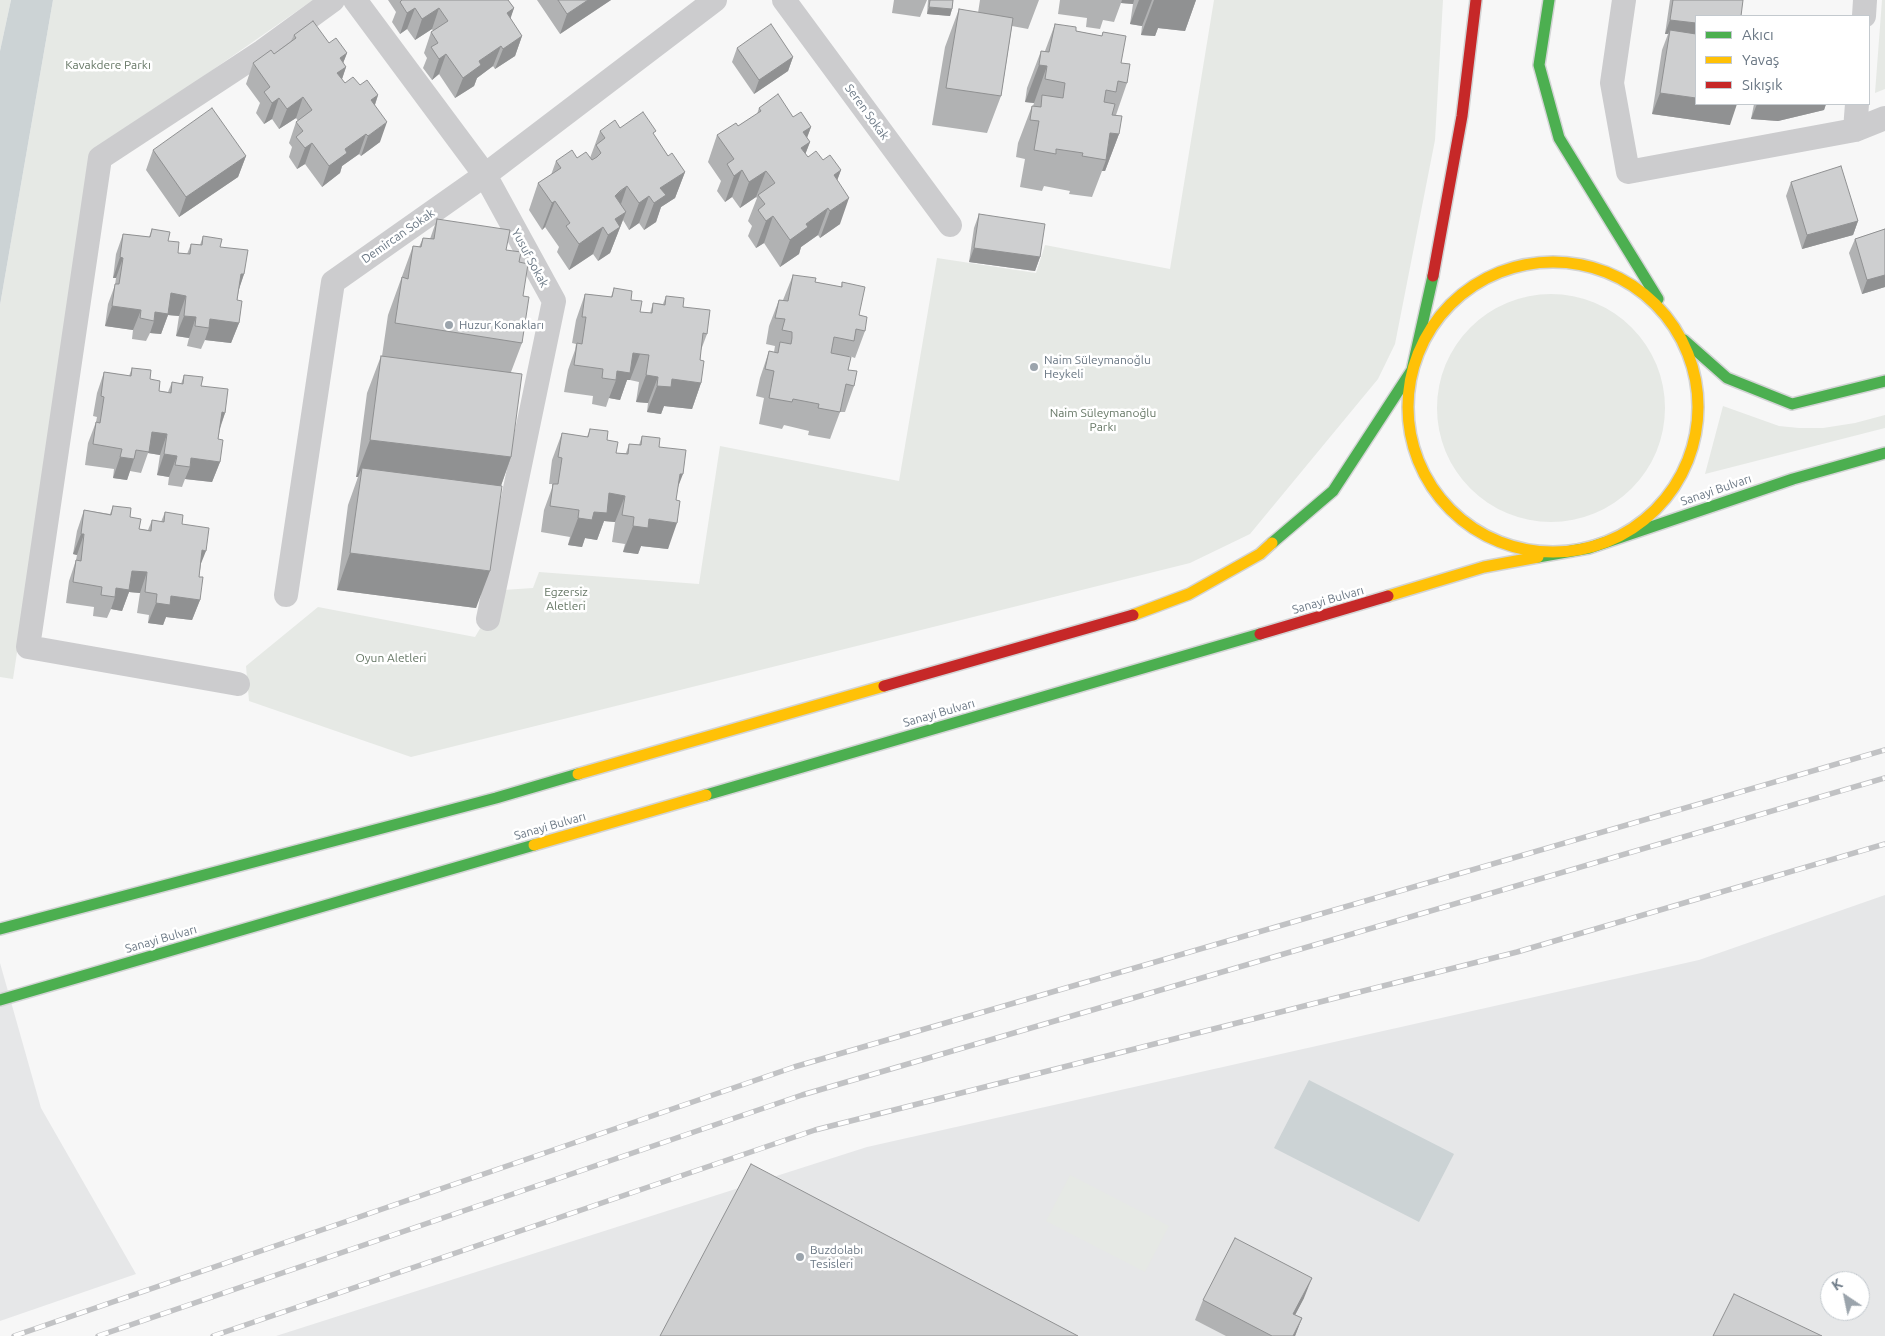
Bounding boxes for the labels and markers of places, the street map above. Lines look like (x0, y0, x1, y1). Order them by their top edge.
place label: Huzur Konakları (459, 318, 544, 332)
marker: Huzur Konakları (443, 319, 455, 331)
place label: Naim Süleymanoğlu Heykeli (1044, 353, 1151, 381)
marker: Naim Süleymanoğlu Heykeli (1028, 361, 1040, 373)
place label: Buzdolabı Tesisleri (810, 1243, 863, 1271)
marker: Buzdolabı Tesisleri (794, 1251, 806, 1263)

